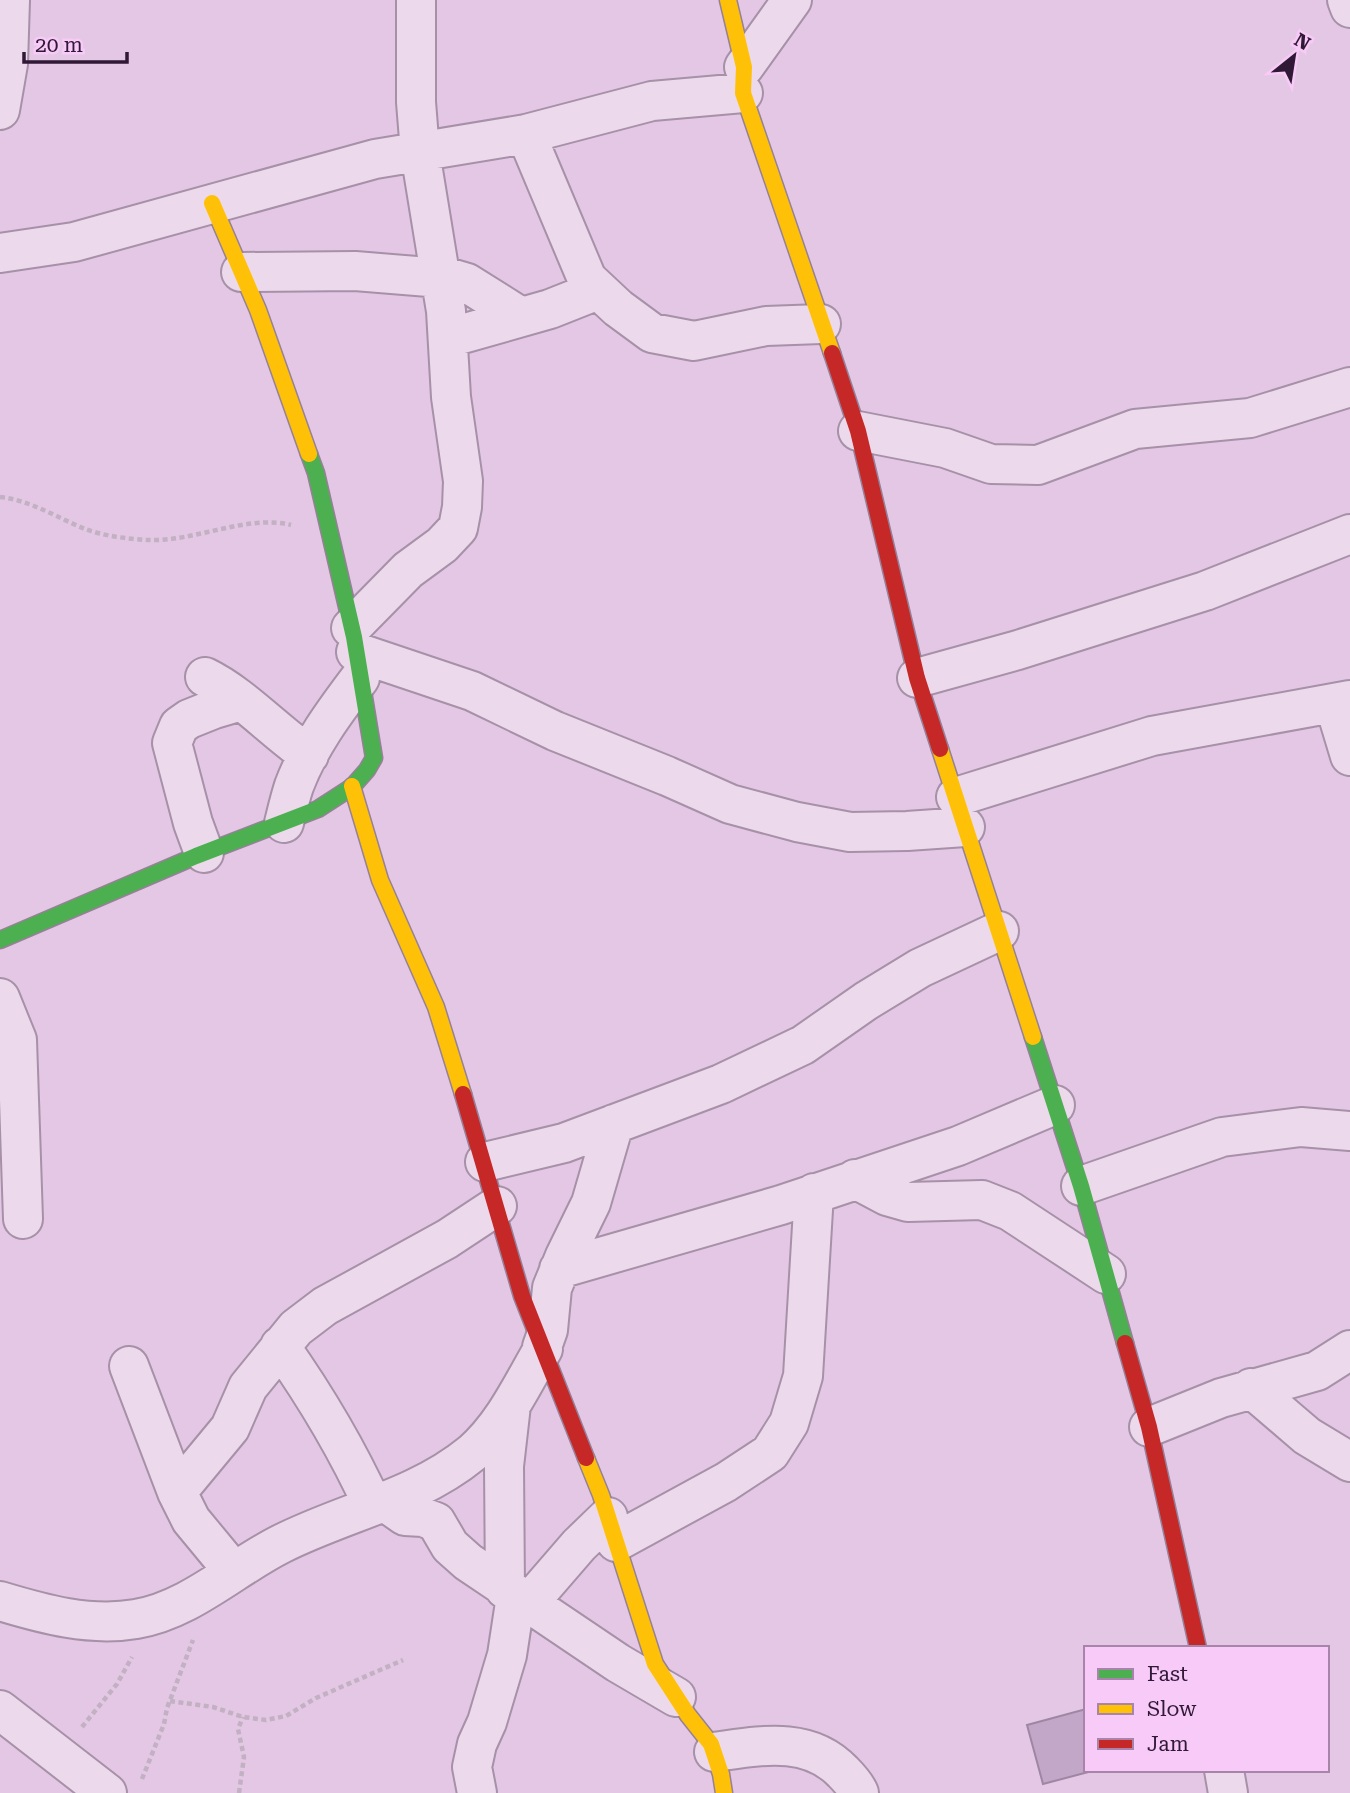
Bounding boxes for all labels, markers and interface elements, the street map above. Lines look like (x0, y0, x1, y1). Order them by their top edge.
scale bar (24, 21, 128, 65)
north arrow (1259, 21, 1329, 91)
text: N (1290, 28, 1315, 56)
text: 20 m (35, 33, 83, 57)
legend (1084, 1646, 1329, 1772)
text: Fast (1147, 1662, 1188, 1686)
text: Slow (1147, 1697, 1197, 1721)
text: Jam (1147, 1732, 1189, 1756)

